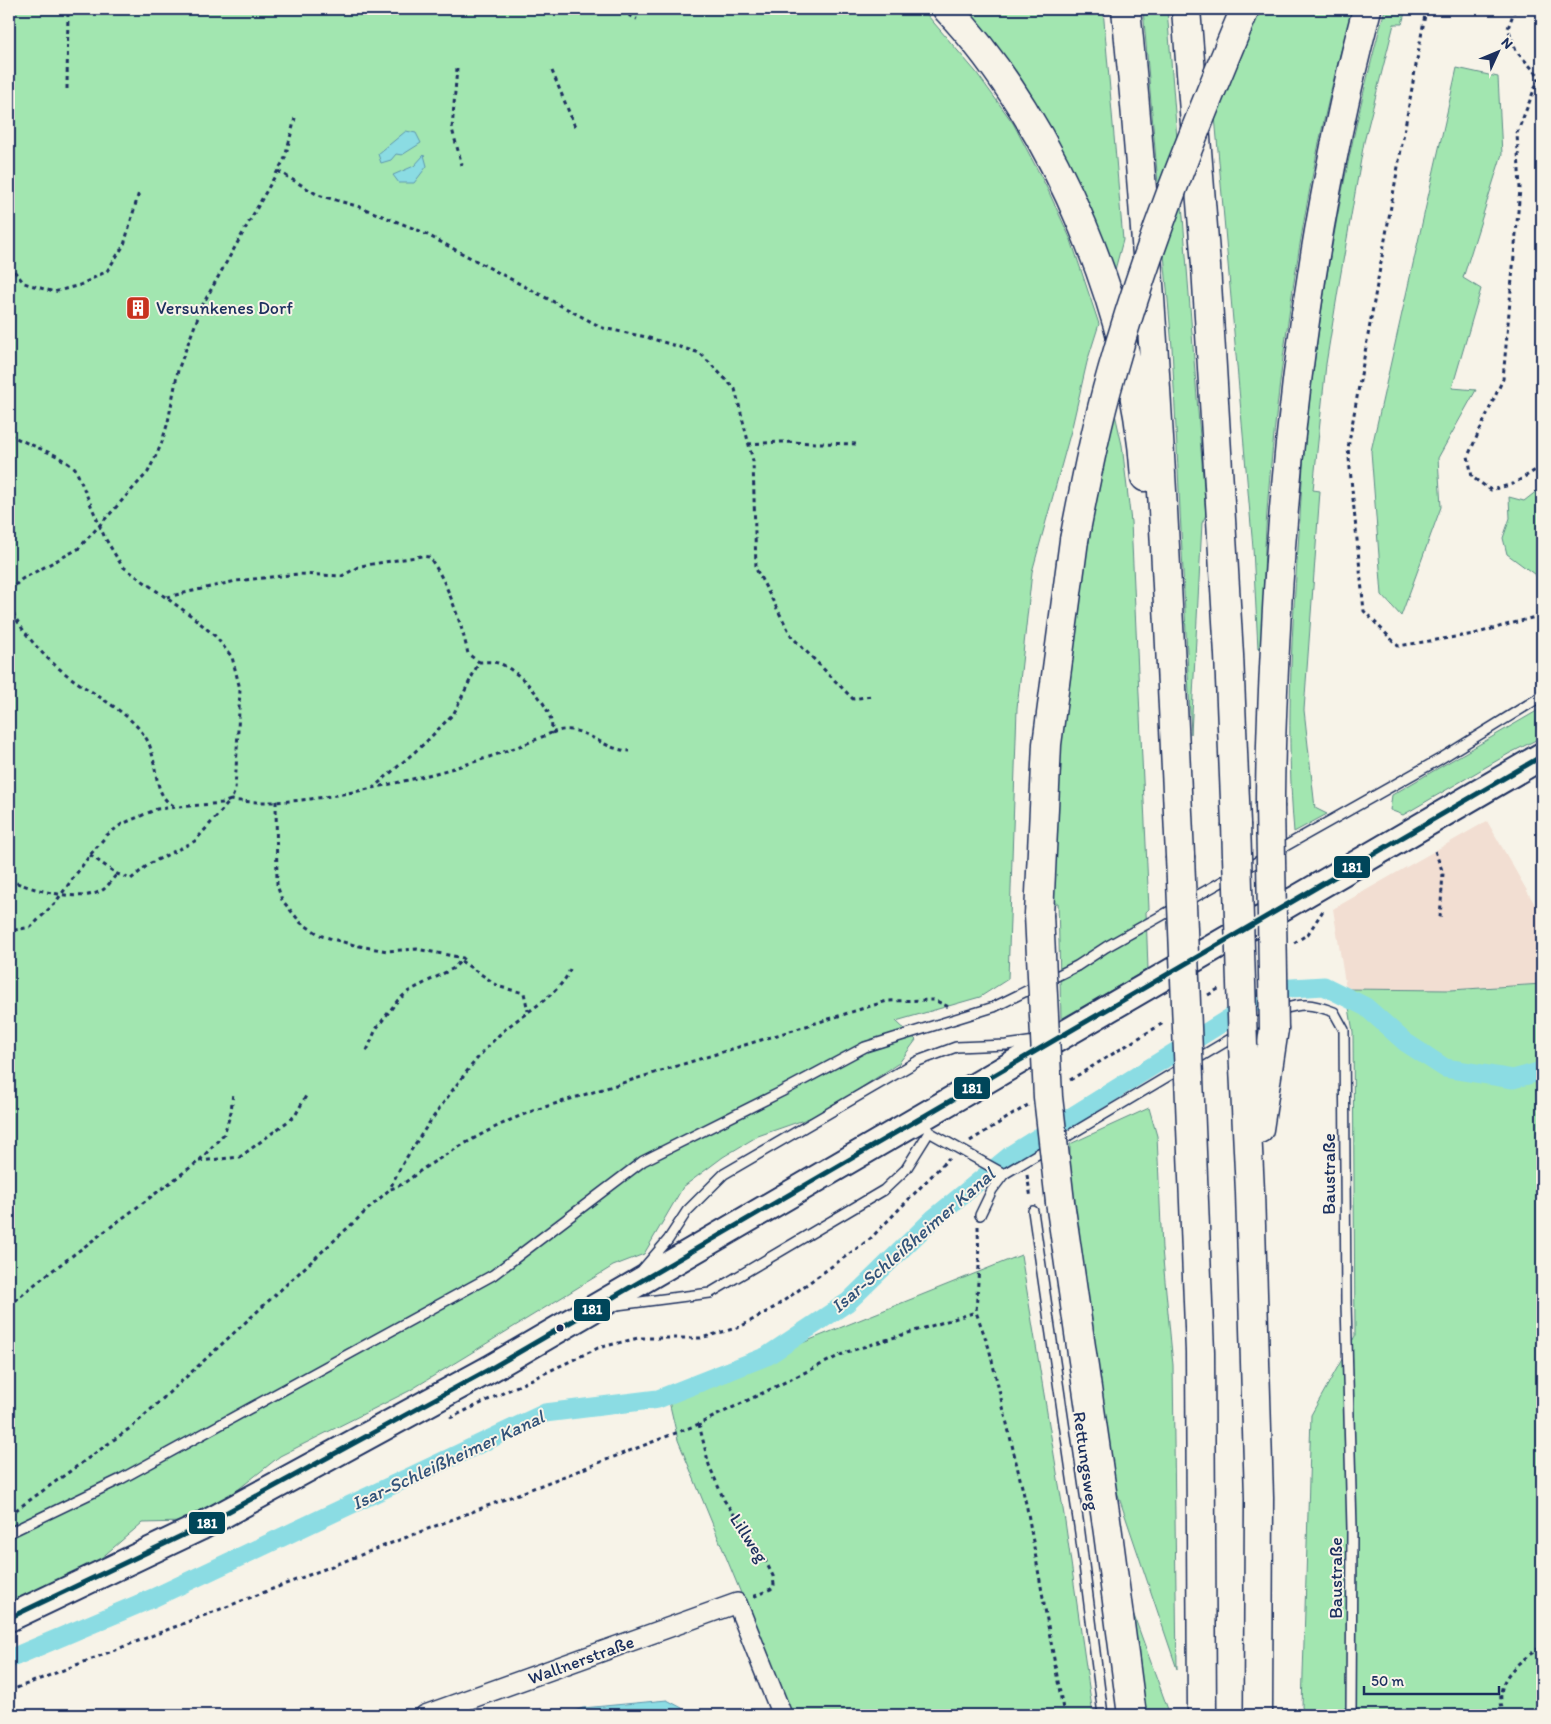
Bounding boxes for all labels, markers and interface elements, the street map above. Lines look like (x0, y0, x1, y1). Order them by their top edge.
north arrow (1474, 28, 1524, 78)
text: N (1498, 34, 1516, 53)
building icon: Versunkenes Dorf (125, 295, 151, 321)
place label: Versunkenes Dorf (156, 297, 293, 319)
line badge: 181 (1333, 855, 1371, 879)
text: 181 (1342, 859, 1363, 876)
line badge: 181 (953, 1076, 991, 1100)
text: 181 (962, 1080, 983, 1097)
street label: Baustraße (1318, 1133, 1340, 1215)
water label: Isar-Schleißheimer Kanal (826, 1161, 1001, 1317)
line badge: 181 (573, 1298, 611, 1322)
text: 181 (582, 1301, 603, 1318)
unlabelled marker (555, 1323, 565, 1333)
water label: Isar-Schleißheimer Kanal (348, 1405, 549, 1515)
street label: Rettungsweg (1068, 1410, 1104, 1513)
street label: Lillweg (725, 1509, 773, 1567)
line badge: 181 (188, 1511, 226, 1535)
text: 181 (197, 1515, 218, 1532)
street label: Baustraße (1325, 1537, 1347, 1619)
street label: Wallnerstraße (525, 1631, 637, 1689)
scale bar (1364, 1664, 1498, 1696)
text: 50 m (1371, 1672, 1404, 1690)

